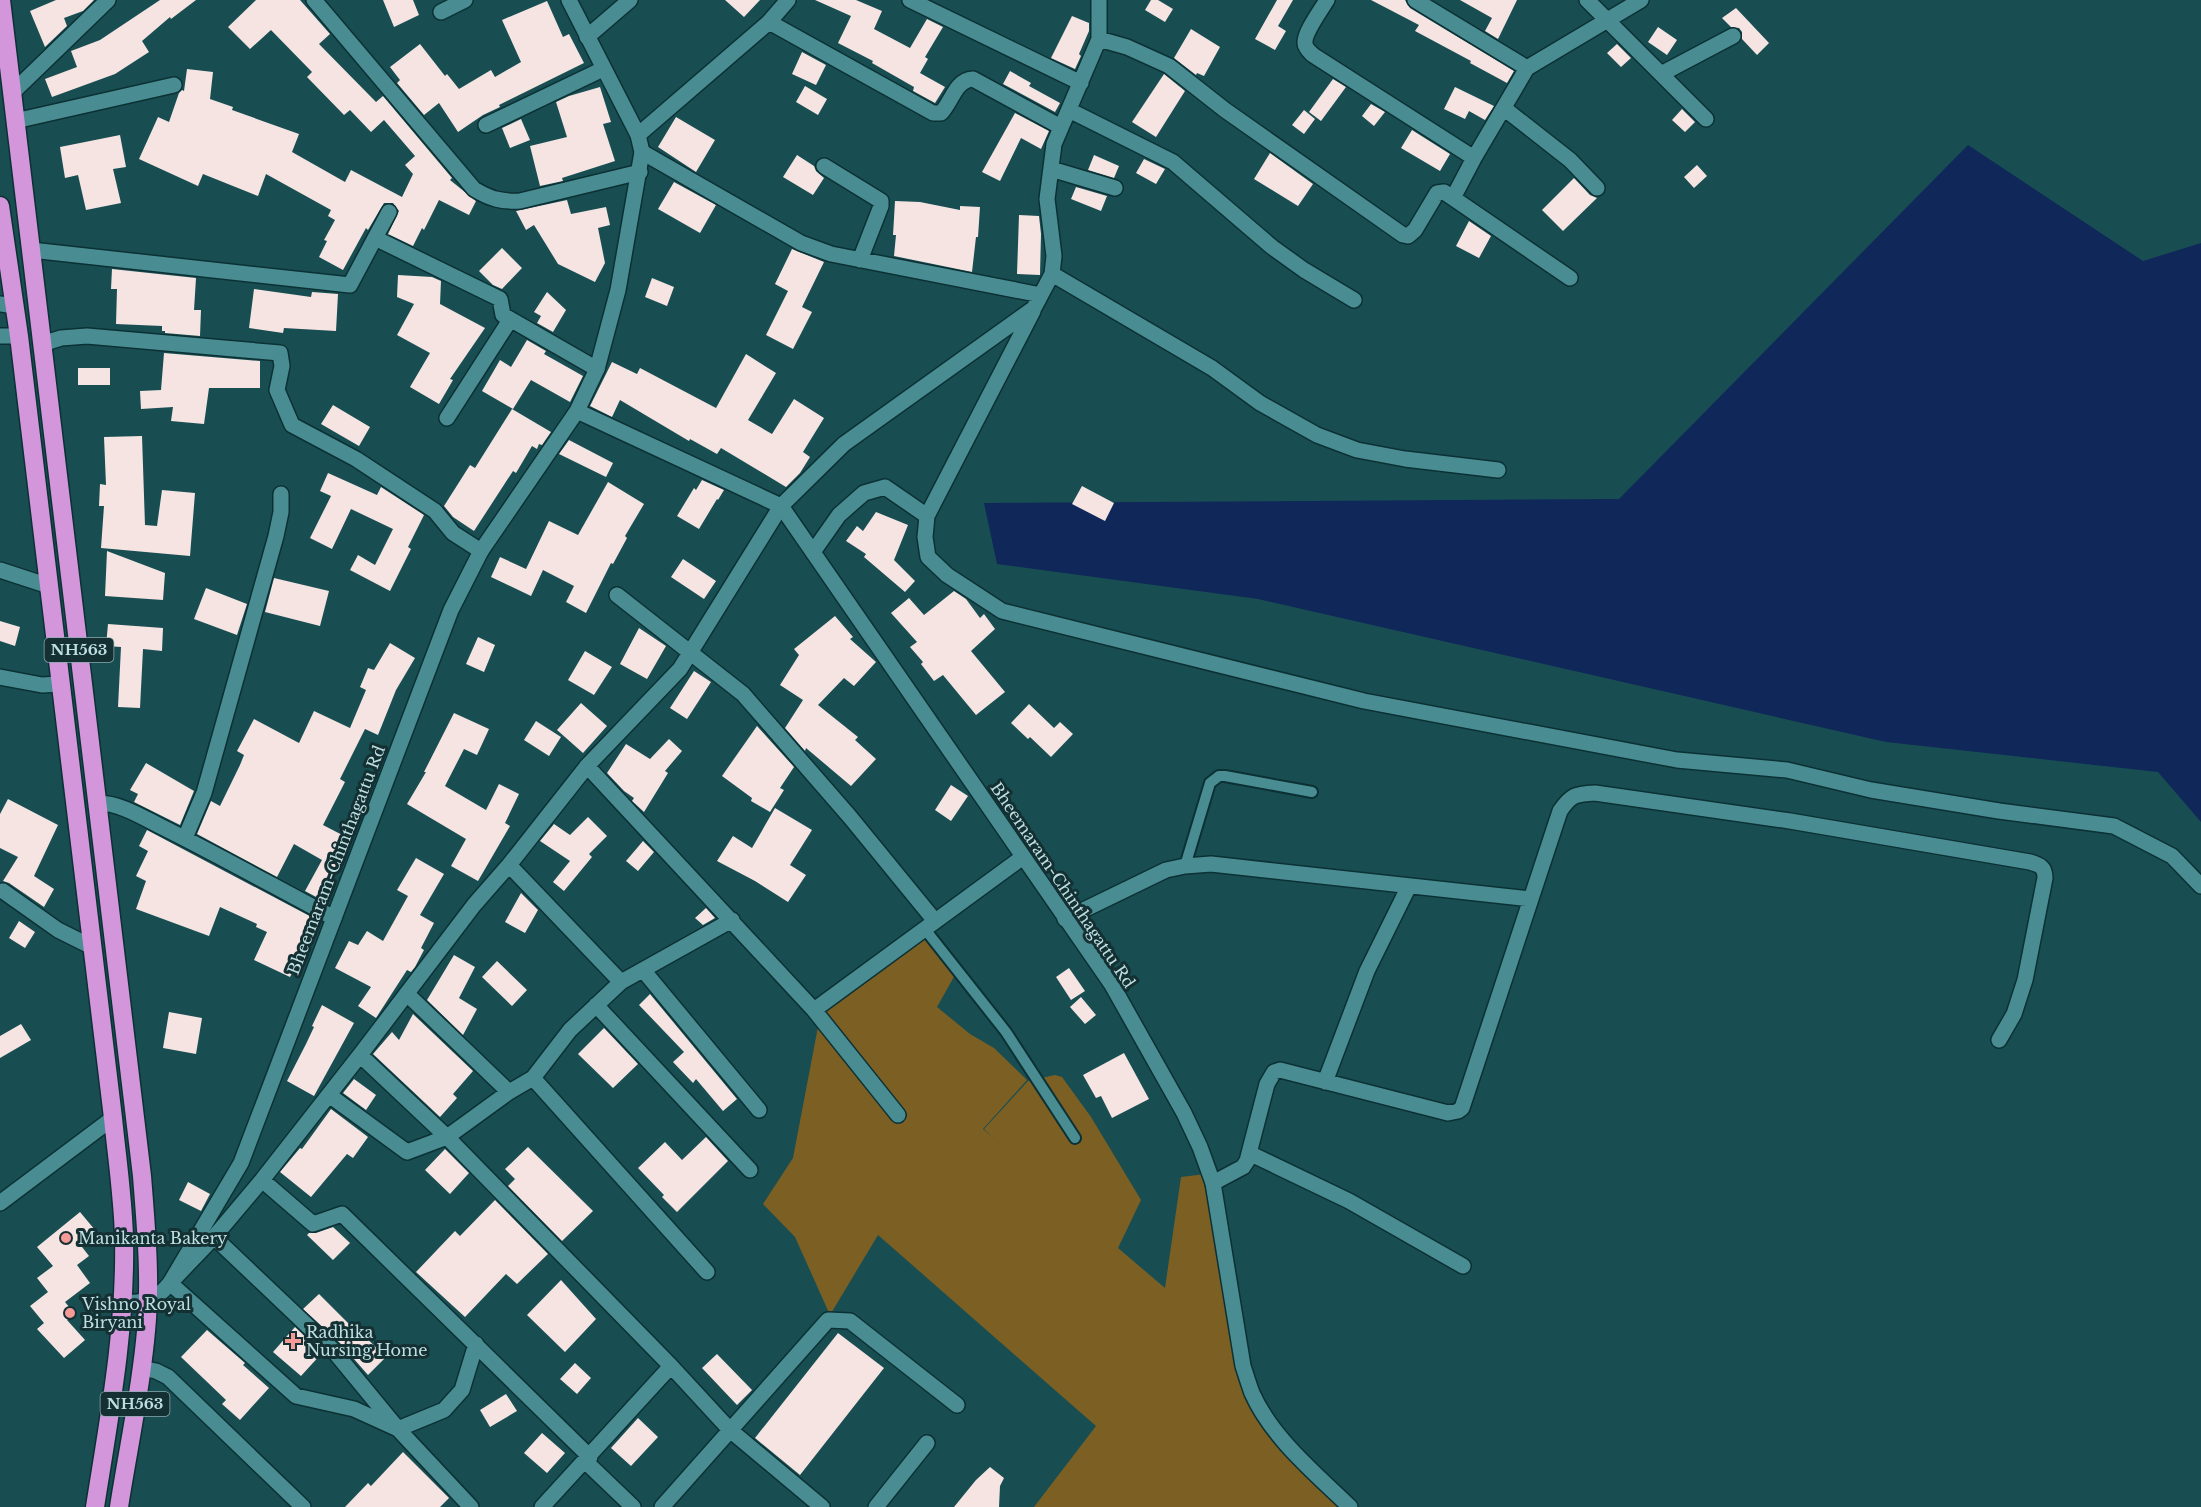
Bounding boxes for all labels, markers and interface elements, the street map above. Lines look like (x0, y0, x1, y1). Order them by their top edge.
road number: NH563 (44, 638, 113, 662)
street label: Bheemaram-Chinthagattu Rd (283, 742, 389, 978)
street label: Bheemaram-Chinthagattu Rd (986, 778, 1140, 992)
place label: Manikanta Bakery (78, 1228, 228, 1248)
marker: Manikanta Bakery (59, 1231, 73, 1245)
place label: Vishno Royal Biryani (81, 1294, 191, 1332)
marker: Vishno Royal Biryani (63, 1306, 77, 1320)
place label: Radhika Nursing Home (306, 1322, 427, 1360)
marker: Radhika Nursing Home (284, 1332, 302, 1350)
road number: NH563 (100, 1392, 170, 1416)

